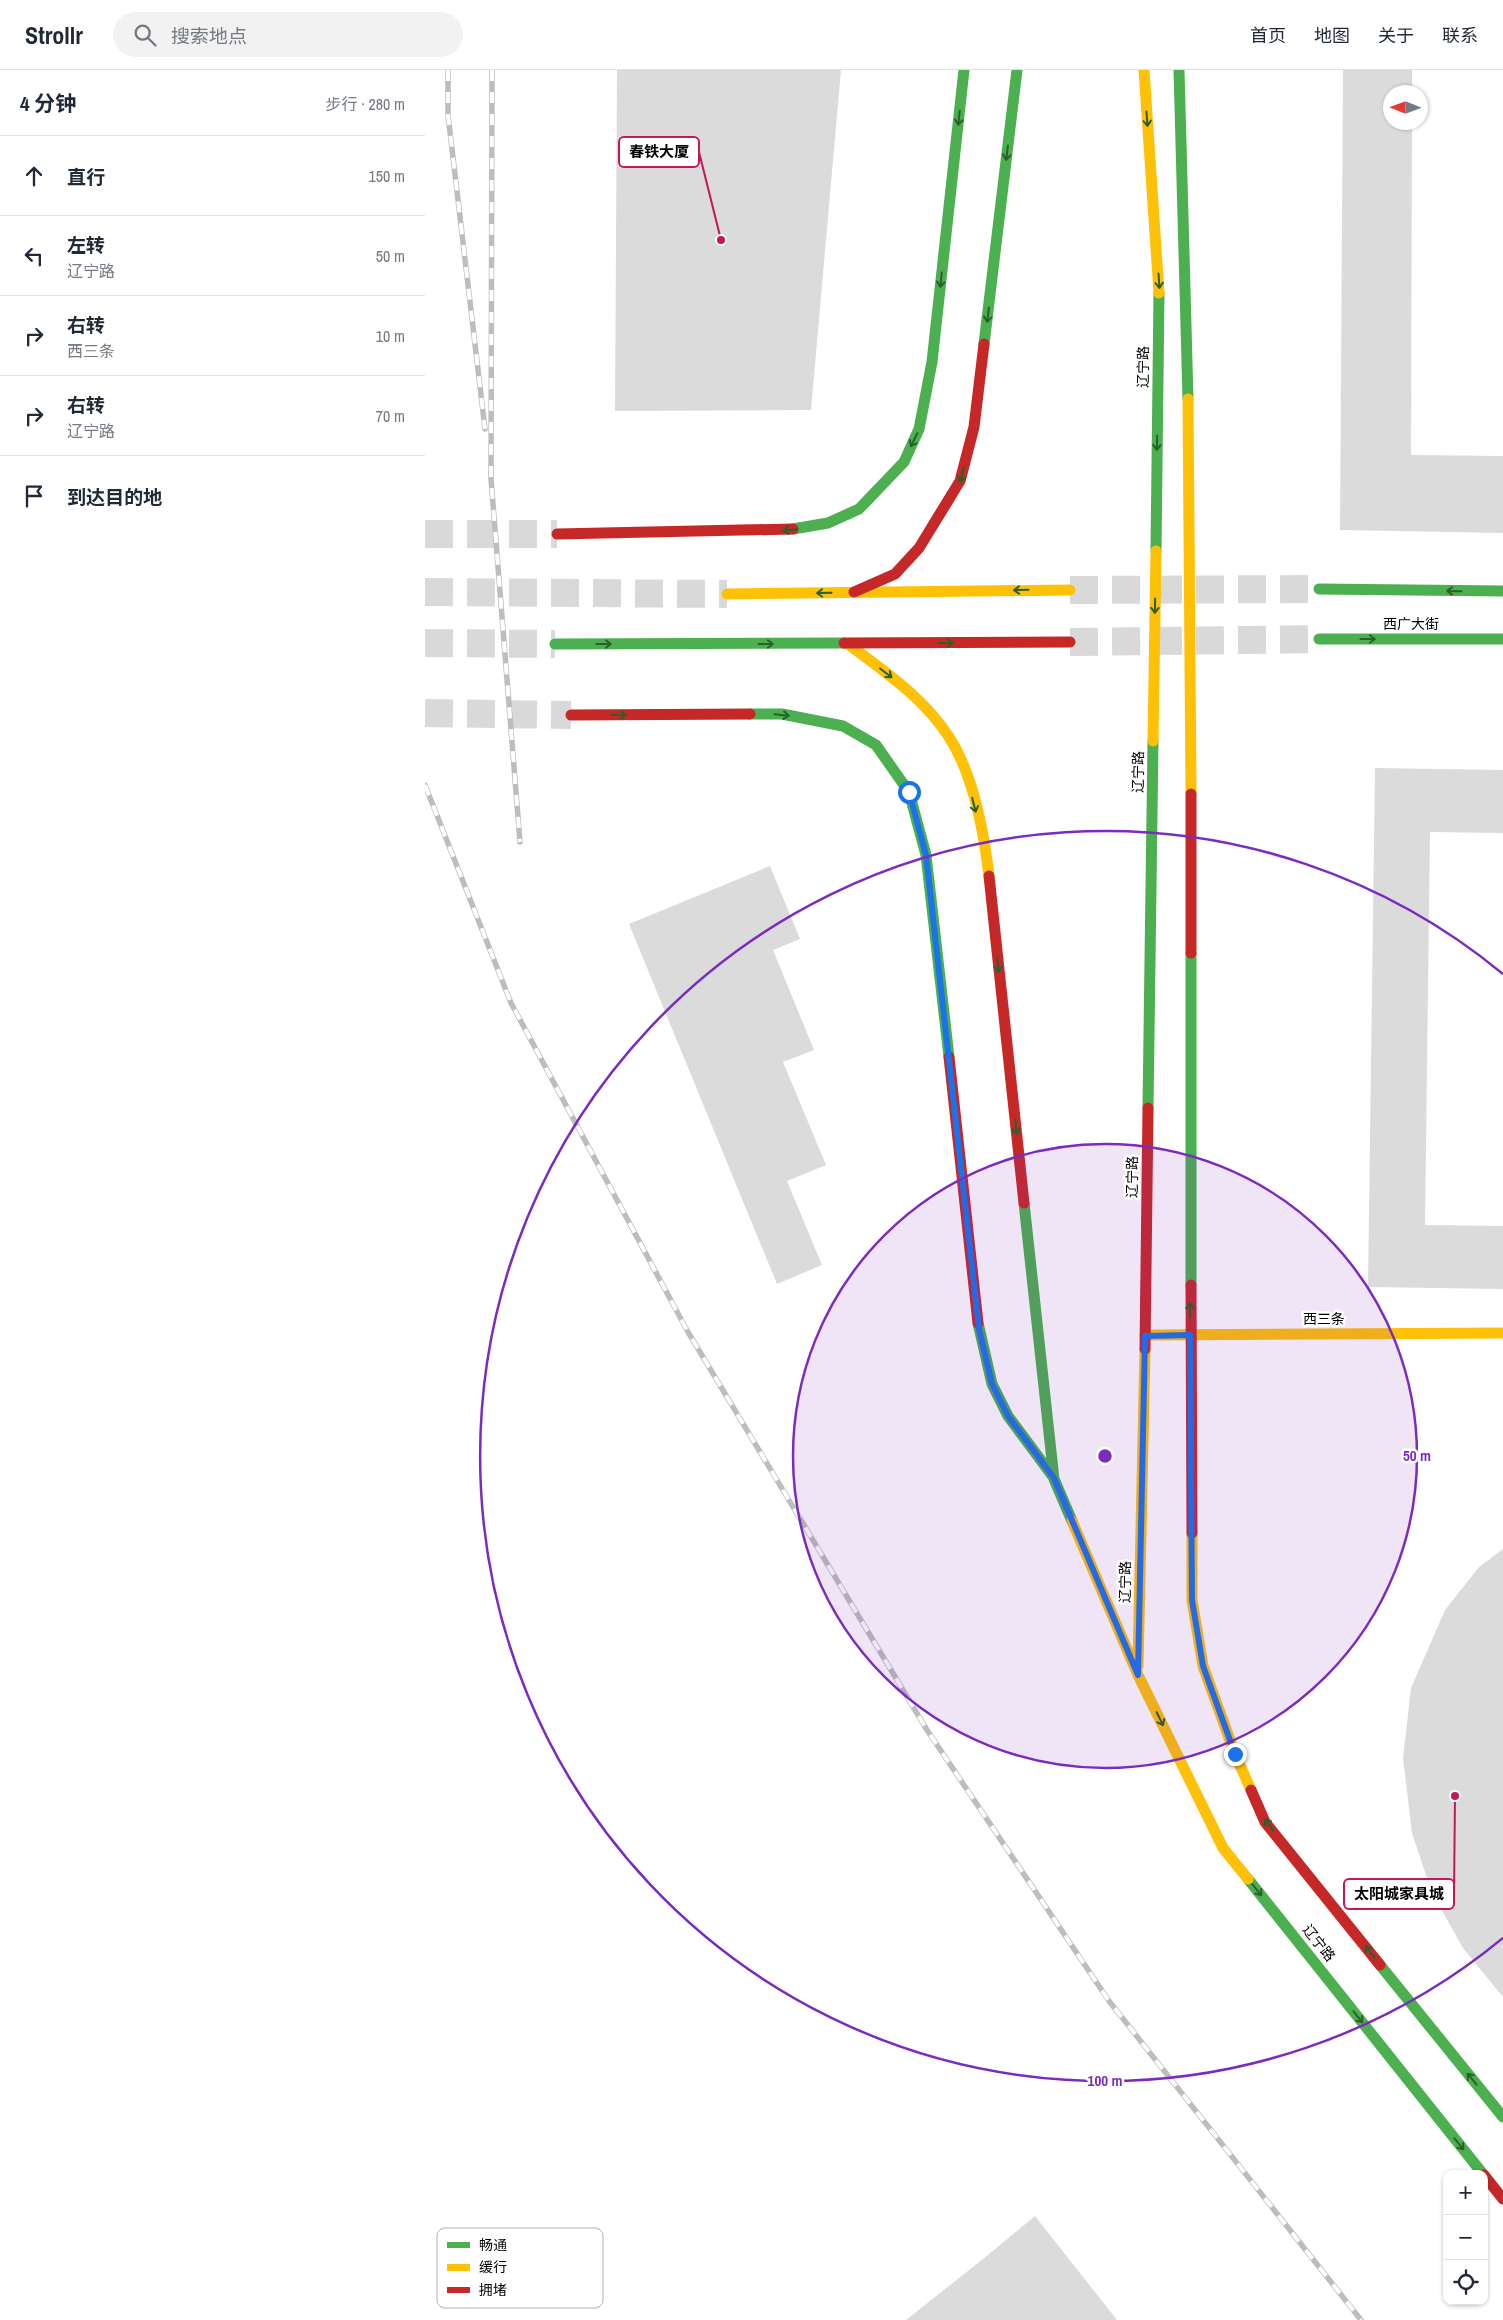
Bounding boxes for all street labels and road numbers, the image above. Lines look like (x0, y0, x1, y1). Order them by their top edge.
street label: 辽宁路 (1134, 346, 1152, 388)
street label: 西广大街 (1383, 615, 1439, 633)
street label: 辽宁路 (1129, 751, 1147, 793)
street label: 辽宁路 (1123, 1156, 1141, 1198)
street label: 西三条 (1303, 1310, 1345, 1328)
street label: 辽宁路 (1116, 1561, 1134, 1603)
street label: 辽宁路 (1299, 1921, 1339, 1965)

